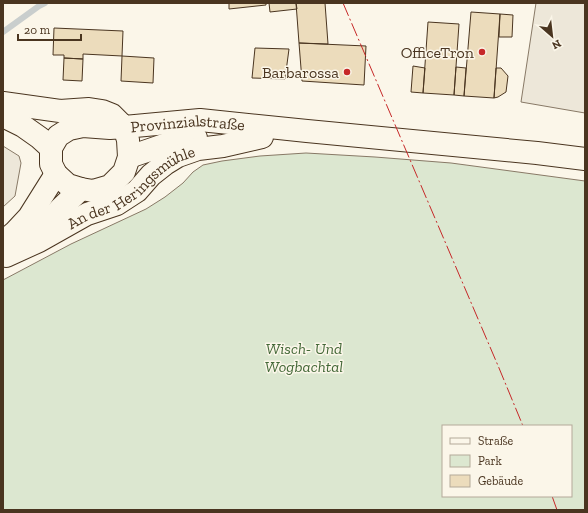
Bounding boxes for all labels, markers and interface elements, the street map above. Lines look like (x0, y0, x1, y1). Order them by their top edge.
scale bar (18, 16, 81, 42)
north arrow (532, 16, 572, 56)
text: 20 m (24, 23, 51, 37)
text: N (549, 37, 563, 52)
place label: OfficeTron (401, 43, 475, 62)
marker: OfficeTron (477, 47, 487, 57)
place label: Barbarossa (262, 63, 339, 82)
marker: Barbarossa (342, 67, 352, 77)
street label: Provinzialstraße (130, 111, 246, 136)
street label: An der Heringsmühle (63, 141, 197, 233)
park label: Wisch- Und Wogbachtal (265, 339, 343, 376)
legend (442, 425, 572, 497)
text: Straße (478, 434, 514, 448)
text: Park (478, 454, 503, 468)
text: Gebäude (478, 474, 523, 488)

